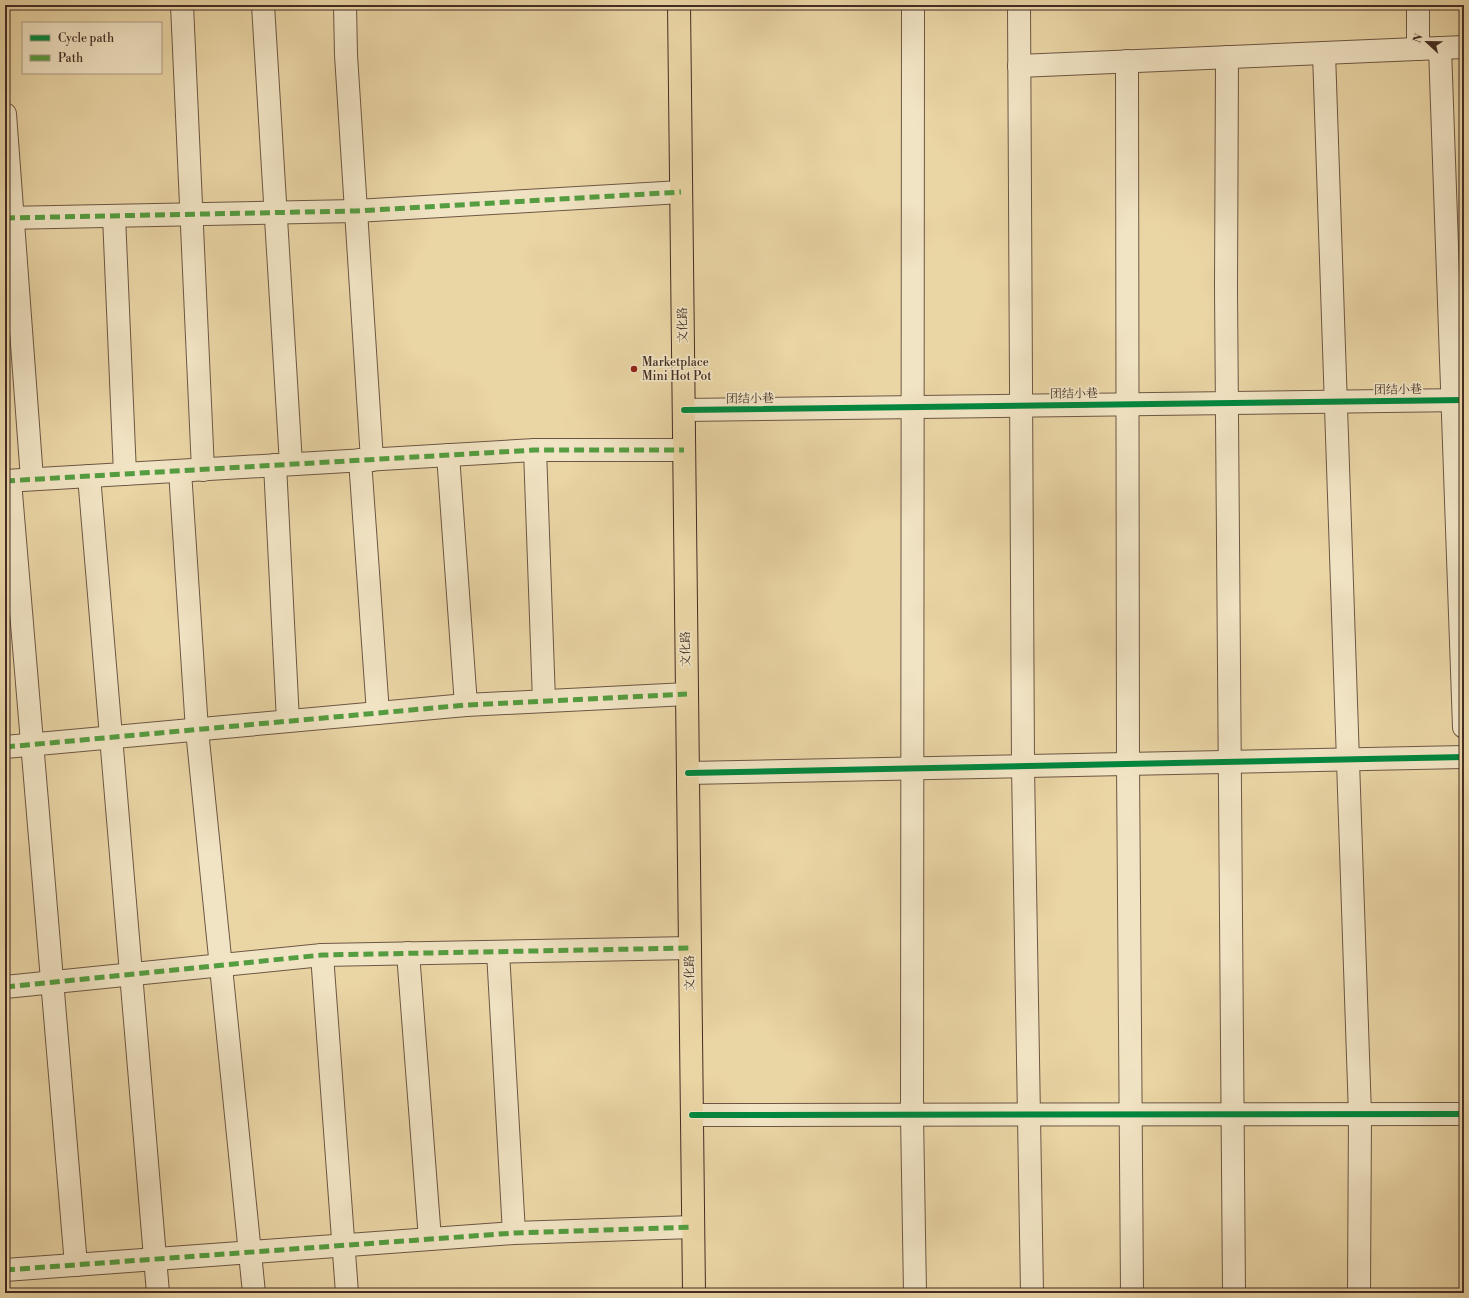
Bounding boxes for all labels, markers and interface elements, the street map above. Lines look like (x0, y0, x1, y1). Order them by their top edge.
legend (22, 22, 162, 74)
north arrow (1407, 22, 1447, 62)
text: Cycle path (58, 31, 114, 46)
text: N (1411, 32, 1427, 45)
text: Path (58, 51, 83, 66)
street label: 文化路 (675, 307, 691, 343)
place label: Marketplace Mini Hot Pot (642, 355, 712, 384)
marker: Marketplace Mini Hot Pot (629, 364, 639, 374)
street label: 团结小巷 (1374, 382, 1422, 398)
street label: 团结小巷 (1050, 386, 1098, 402)
street label: 团结小巷 (726, 391, 774, 407)
street label: 文化路 (678, 631, 694, 667)
street label: 文化路 (682, 955, 698, 991)

